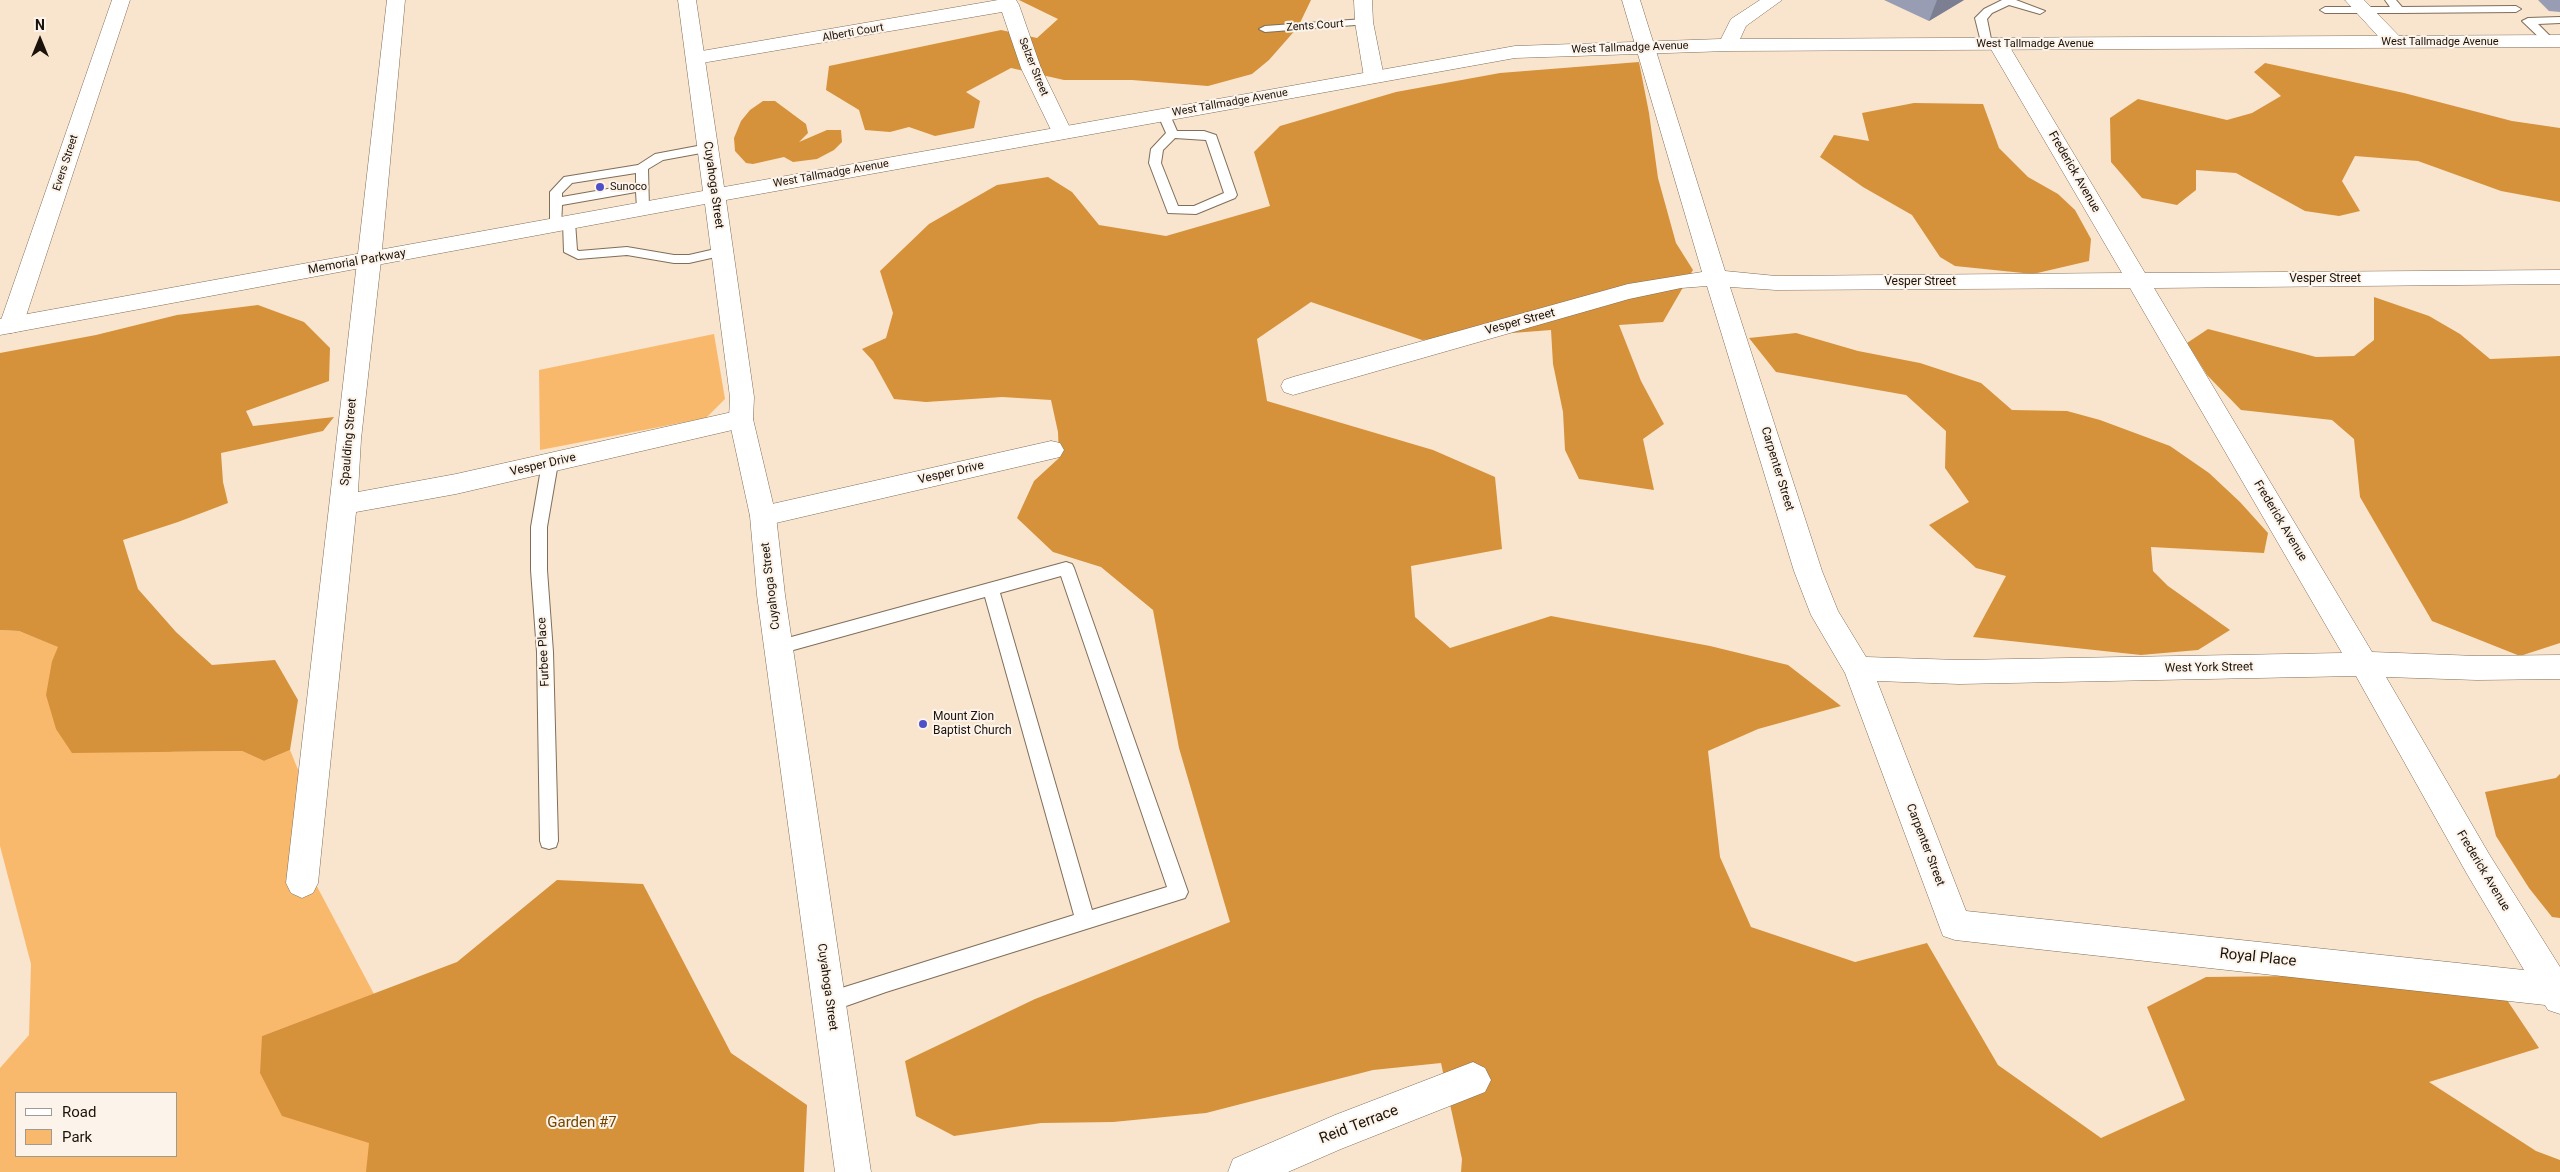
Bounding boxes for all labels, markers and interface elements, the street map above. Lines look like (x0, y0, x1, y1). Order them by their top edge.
north arrow (15, 15, 65, 65)
text: N (35, 17, 45, 33)
street label: Zents Court (1286, 17, 1344, 35)
street label: Alberti Court (821, 21, 885, 45)
street label: West Tallmadge Avenue (2381, 35, 2499, 49)
street label: Selzer Street (1015, 36, 1051, 98)
street label: West Tallmadge Avenue (1976, 37, 2094, 51)
street label: West Tallmadge Avenue (1571, 39, 1689, 57)
street label: West Tallmadge Avenue (1171, 86, 1289, 120)
street label: Frederick Avenue (2045, 129, 2103, 215)
street label: Evers Street (51, 133, 81, 193)
street label: Cuyahoga Street (700, 140, 726, 230)
street label: West Tallmadge Avenue (772, 157, 890, 191)
place label: Sunoco (610, 180, 647, 194)
marker: Sunoco (594, 181, 606, 193)
street label: Memorial Parkway (307, 246, 407, 278)
street label: Vesper Street (2289, 272, 2361, 286)
street label: Vesper Street (1884, 275, 1956, 289)
street label: Vesper Street (1483, 306, 1557, 338)
street label: Spaulding Street (338, 398, 360, 486)
street label: Carpenter Street (1757, 425, 1797, 513)
street label: Vesper Drive (509, 450, 577, 480)
street label: Vesper Drive (917, 458, 985, 488)
street label: Frederick Avenue (2250, 478, 2310, 564)
street label: Cuyahoga Street (758, 542, 784, 630)
street label: Furbee Place (535, 617, 553, 687)
street label: West York Street (2165, 660, 2253, 676)
place label: Mount Zion Baptist Church (933, 710, 1012, 738)
marker: Mount Zion Baptist Church (917, 718, 929, 730)
street label: Carpenter Street (1903, 802, 1947, 888)
street label: Frederick Avenue (2453, 828, 2513, 914)
street label: Cuyahoga Street (814, 942, 840, 1032)
street label: Royal Place (2219, 945, 2297, 971)
legend (15, 1092, 178, 1157)
street label: Reid Terrace (1317, 1102, 1401, 1148)
text: Road (62, 1103, 96, 1121)
park label: Garden #7 (547, 1114, 617, 1132)
text: Park (62, 1128, 92, 1146)

